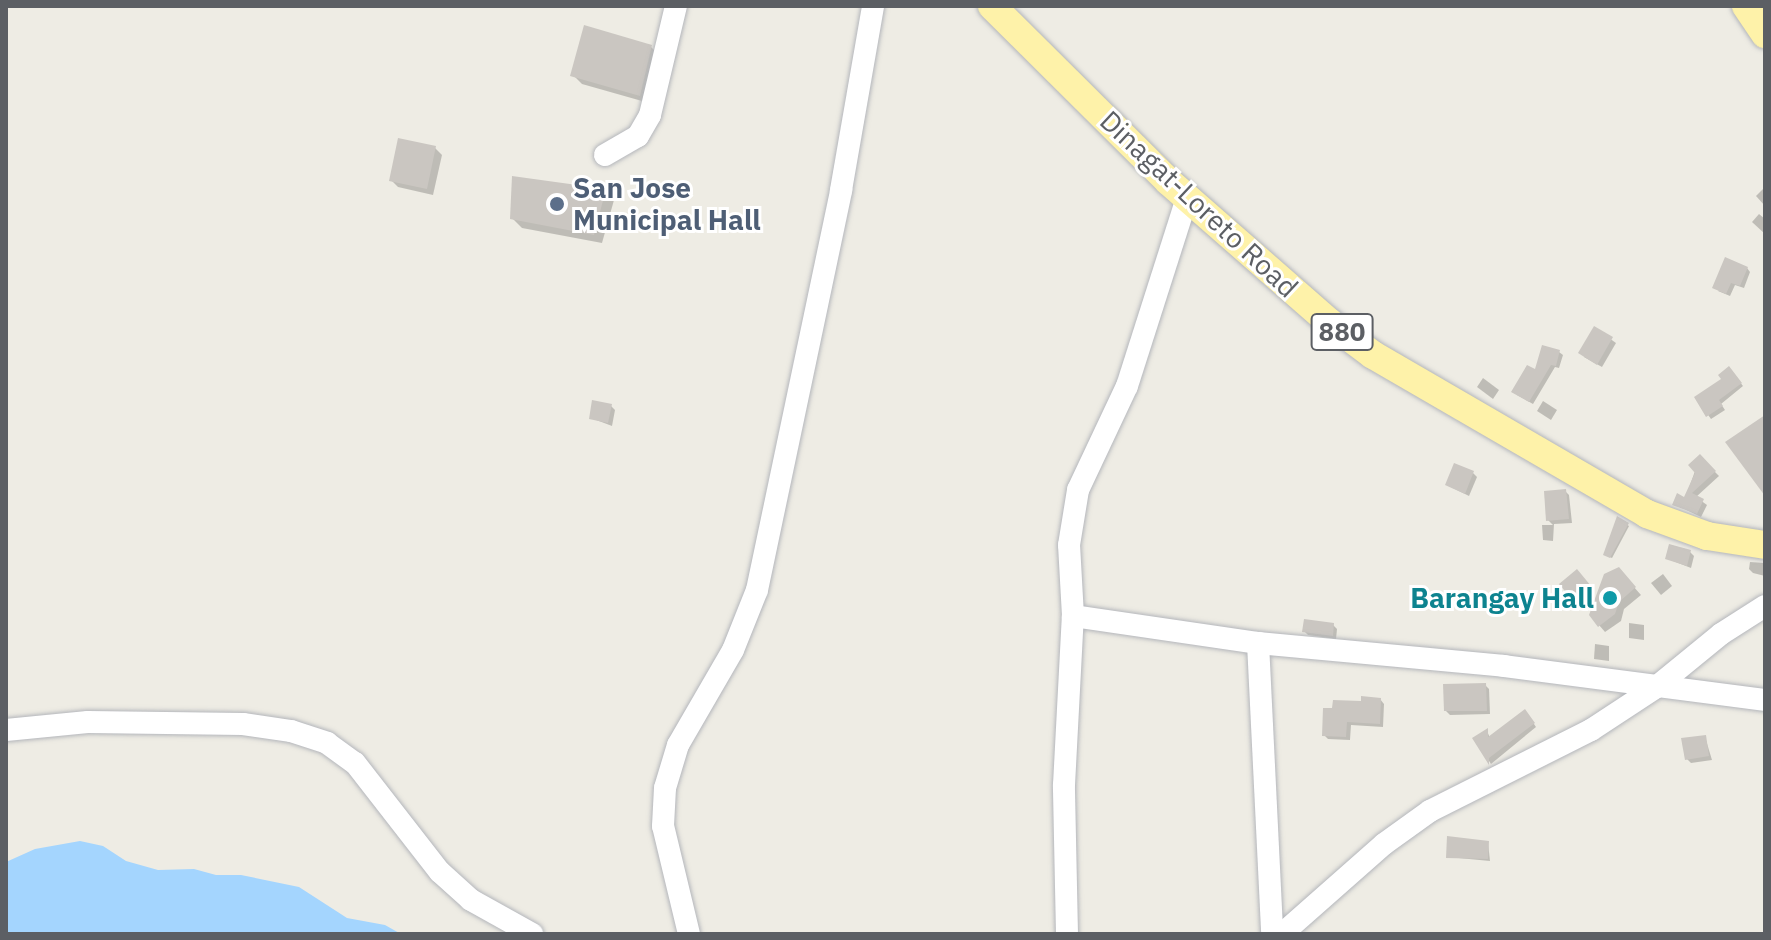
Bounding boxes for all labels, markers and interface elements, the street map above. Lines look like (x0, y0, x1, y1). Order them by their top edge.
street label: Dinagat-Loreto Road (1093, 104, 1305, 304)
place label: San Jose Municipal Hall (573, 171, 761, 237)
marker: San Jose Municipal Hall (548, 195, 566, 213)
road number: 880 (1310, 310, 1374, 354)
place label: Barangay Hall (1410, 581, 1594, 615)
marker: Barangay Hall (1601, 589, 1619, 607)

